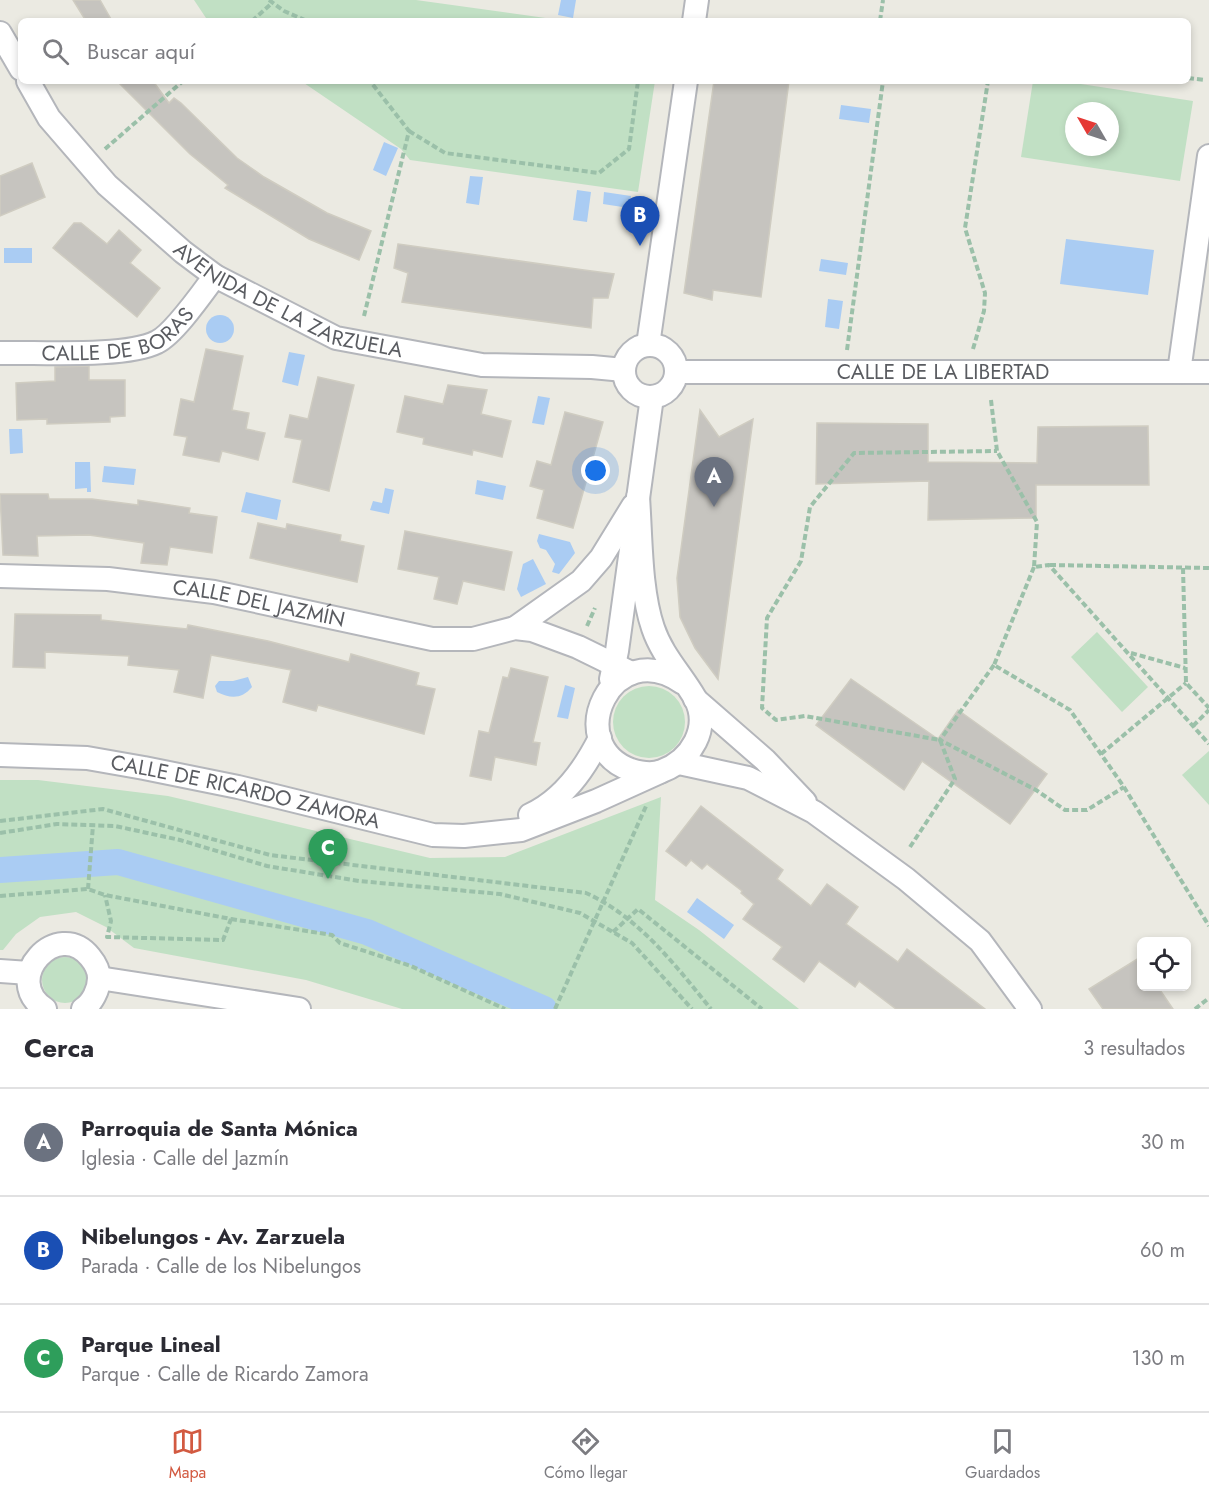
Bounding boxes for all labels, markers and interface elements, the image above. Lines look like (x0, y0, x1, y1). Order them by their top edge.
search box (18, 18, 1191, 84)
icon: search (39, 35, 72, 68)
text: Buscar aquí (87, 35, 195, 67)
north arrow (1065, 102, 1119, 156)
pin: B (620, 196, 660, 246)
street label: AVENIDA DE LA ZARZUELA (167, 235, 405, 365)
street label: CALLE DE BORAS (42, 301, 201, 368)
street label: CALLE DE LA LIBERTAD (837, 357, 1049, 387)
your location (581, 456, 610, 485)
pin: A (694, 458, 734, 507)
street label: CALLE DEL JAZMÍN (171, 572, 348, 635)
street label: CALLE DE RICARDO ZAMORA (108, 747, 383, 836)
pin: C (308, 830, 348, 879)
map controls (1137, 937, 1191, 991)
button: locate (1137, 937, 1191, 991)
text: Cerca (24, 1029, 94, 1067)
text: 3 resultados (1083, 1034, 1185, 1063)
text: Parroquia de Santa Mónica (81, 1112, 358, 1144)
text: A (36, 1128, 51, 1157)
text: 30 m (1140, 1128, 1185, 1157)
text: Iglesia · Calle del Jazmín (81, 1144, 289, 1173)
text: Nibelungos - Av. Zarzuela (81, 1220, 345, 1252)
text: B (37, 1236, 50, 1265)
text: 60 m (1140, 1236, 1185, 1265)
text: Parada · Calle de los Nibelungos (81, 1252, 361, 1281)
text: Parque Lineal (81, 1328, 221, 1360)
text: C (36, 1344, 51, 1373)
text: 130 m (1131, 1344, 1185, 1373)
text: Parque · Calle de Ricardo Zamora (81, 1360, 369, 1389)
tab: Mapa (169, 1425, 206, 1484)
tab: Cómo llegar (544, 1425, 628, 1484)
tab: Guardados (965, 1425, 1040, 1484)

